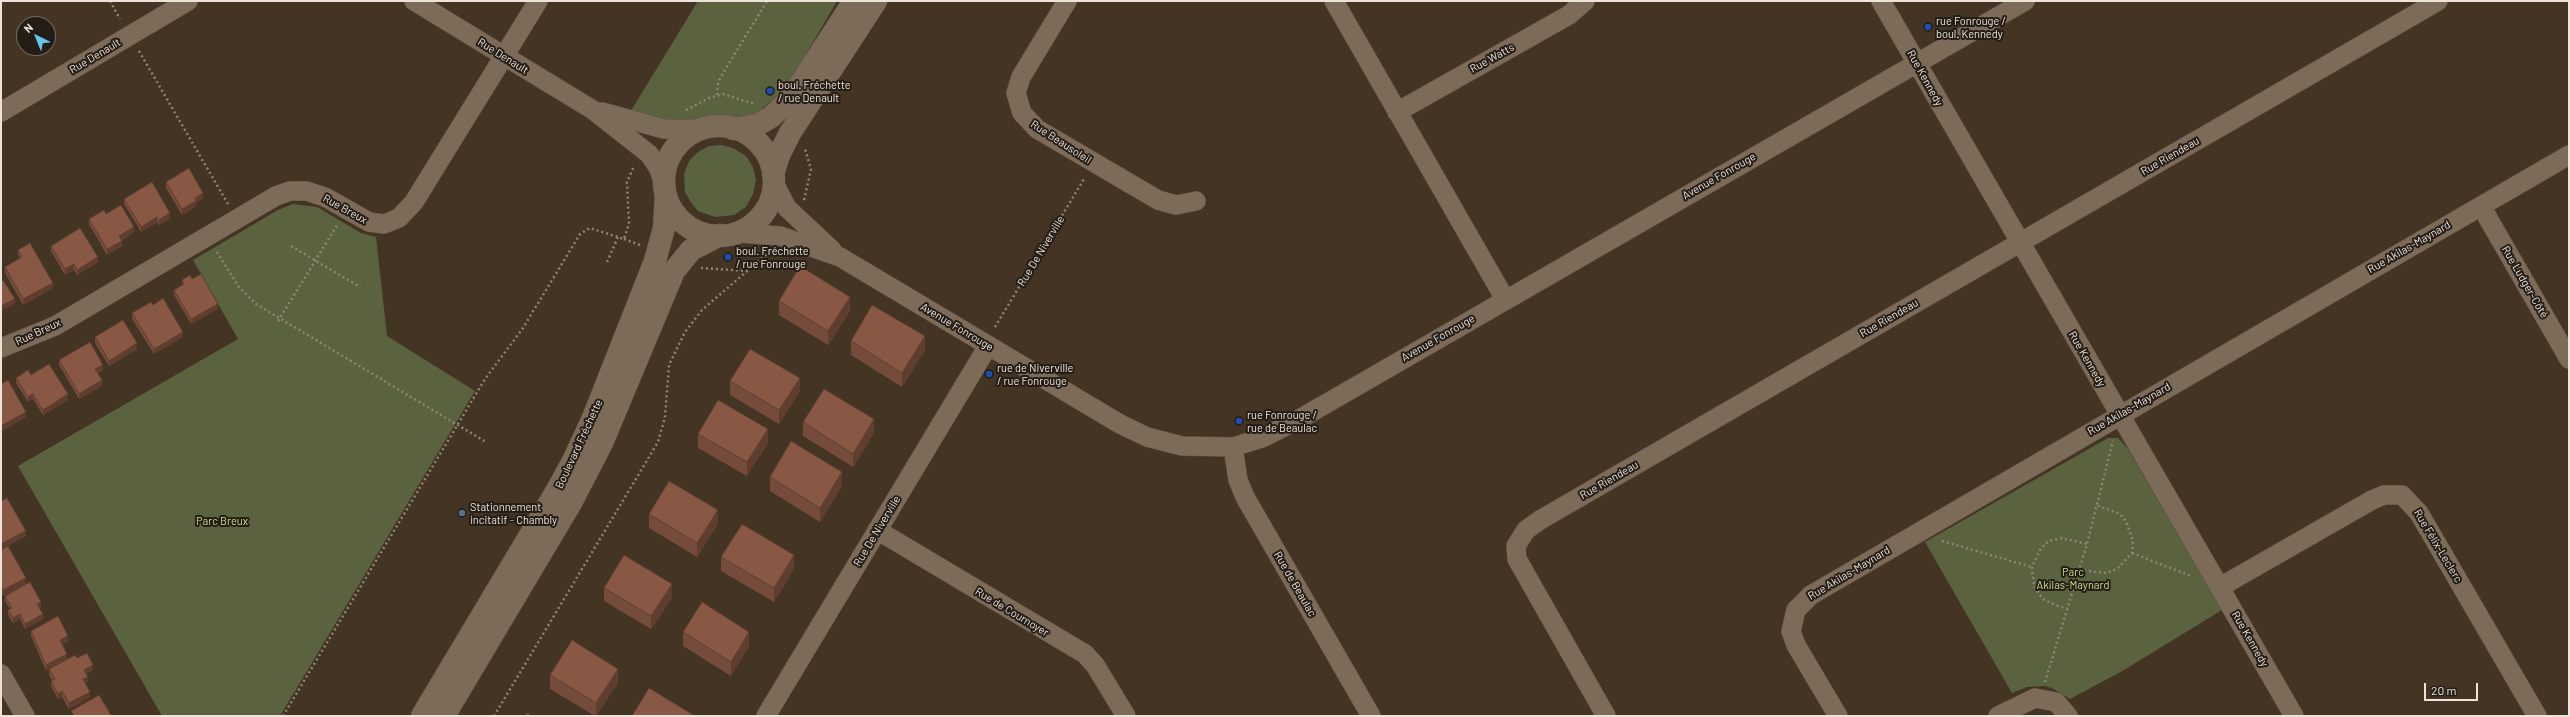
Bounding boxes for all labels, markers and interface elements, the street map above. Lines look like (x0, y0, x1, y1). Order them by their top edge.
place label: rue Fonrouge / boul. Kennedy (1936, 14, 2006, 40)
north arrow (16, 16, 56, 56)
text: N (21, 20, 35, 35)
marker: rue Fonrouge / boul. Kennedy (1923, 22, 1933, 32)
street label: Rue Denault (475, 35, 531, 77)
street label: Rue Denault (67, 36, 123, 76)
street label: Rue Watts (1468, 40, 1516, 76)
street label: Rue Kennedy (1904, 48, 1946, 108)
place label: boul. Fréchette / rue Denault (778, 78, 851, 104)
marker: boul. Fréchette / rue Denault (765, 86, 775, 96)
street label: Rue Beausoleil (1028, 117, 1094, 167)
street label: Rue Riendeau (2138, 134, 2202, 178)
street label: Avenue Fonrouge (1680, 150, 1758, 202)
street label: Rue Breux (321, 191, 369, 227)
street label: Rue De Niverville (1015, 213, 1067, 289)
street label: Rue Akilas-Maynard (2365, 218, 2453, 276)
place label: boul. Fréchette / rue Fonrouge (736, 244, 809, 270)
street label: Rue Ludger-Côté (2499, 244, 2551, 320)
marker: boul. Fréchette / rue Fonrouge (723, 252, 733, 262)
street label: Rue Riendeau (1857, 296, 1921, 340)
street label: Avenue Fonrouge (918, 300, 996, 354)
street label: Avenue Fonrouge (1399, 312, 1477, 364)
street label: Rue Breux (13, 316, 63, 348)
street label: Rue Kennedy (2066, 329, 2108, 389)
place label: rue de Niverville / rue Fonrouge (997, 361, 1073, 387)
marker: rue de Niverville / rue Fonrouge (984, 369, 994, 379)
street label: Rue Akilas-Maynard (2085, 380, 2173, 438)
street label: Boulevard Fréchette (553, 397, 605, 491)
place label: rue Fonrouge / rue de Beaulac (1247, 408, 1317, 434)
marker: rue Fonrouge / rue de Beaulac (1234, 416, 1244, 426)
street label: Rue Riendeau (1577, 458, 1641, 502)
street label: Rue De Niverville (851, 493, 903, 569)
place label: Stationnement incitatif - Chambly (470, 500, 557, 526)
street label: Rue Félix-Leclerc (2411, 507, 2465, 585)
marker: Stationnement incitatif - Chambly (457, 508, 467, 518)
park label: Parc Breux (196, 514, 248, 528)
street label: Rue Akilas-Maynard (1806, 543, 1892, 603)
street label: Rue de Beaulac (1271, 549, 1319, 619)
park label: Parc Akilas-Maynard (2037, 565, 2109, 591)
street label: Rue de Cournoyer (973, 585, 1051, 639)
street label: Rue Kennedy (2229, 609, 2271, 669)
scale bar (2426, 675, 2480, 701)
text: 20 m (2431, 683, 2457, 697)

